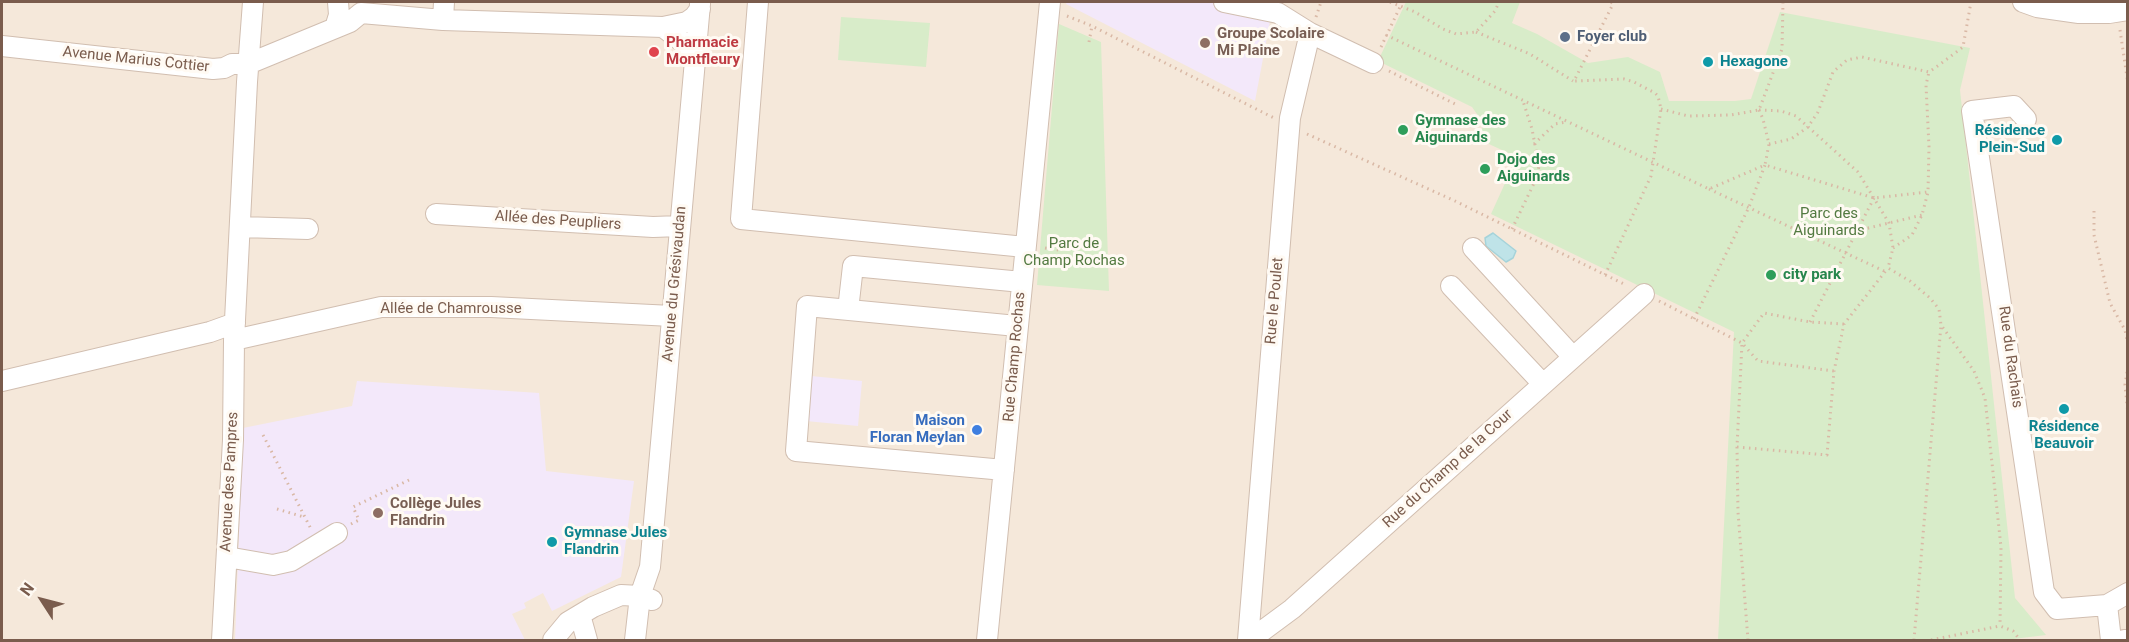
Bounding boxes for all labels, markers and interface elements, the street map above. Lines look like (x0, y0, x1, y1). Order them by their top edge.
place label: Groupe Scolaire Mi Plaine (1217, 25, 1325, 60)
place label: Foyer club (1577, 28, 1647, 46)
marker: Foyer club (1558, 30, 1572, 44)
place label: Pharmacie Montfleury (666, 34, 740, 69)
marker: Groupe Scolaire Mi Plaine (1198, 36, 1212, 50)
street label: Avenue Marius Cottier (62, 43, 210, 77)
marker: Pharmacie Montfleury (647, 45, 661, 59)
place label: Hexagone (1720, 53, 1788, 71)
marker: Hexagone (1701, 55, 1715, 69)
place label: Gymnase des Aiguinards (1415, 112, 1506, 147)
place label: Résidence Plein-Sud (1975, 122, 2045, 157)
marker: Gymnase des Aiguinards (1396, 123, 1410, 137)
marker: Résidence Plein-Sud (2050, 133, 2064, 147)
place label: Dojo des Aiguinards (1497, 151, 1570, 186)
marker: Dojo des Aiguinards (1478, 162, 1492, 176)
street label: Avenue du Grésivaudan (659, 205, 691, 363)
park label: Parc des Aiguinards (1793, 205, 1865, 240)
street label: Allée des Peupliers (494, 208, 622, 234)
park label: Parc de Champ Rochas (1023, 235, 1125, 270)
street label: Rue le Poulet (1262, 257, 1288, 345)
place label: city park (1783, 266, 1841, 284)
marker: city park (1764, 268, 1778, 282)
street label: Rue Champ Rochas (1000, 291, 1030, 423)
street label: Allée de Chamrousse (380, 300, 522, 318)
street label: Rue du Rachais (1994, 305, 2026, 409)
marker: Résidence Beauvoir (2057, 402, 2071, 416)
street label: Rue du Champ de la Cour (1379, 406, 1517, 532)
street label: Avenue des Pampres (217, 411, 243, 553)
place label: Maison Floran Meylan (870, 412, 965, 447)
place label: Résidence Beauvoir (2029, 418, 2099, 453)
marker: Maison Floran Meylan (970, 423, 984, 437)
place label: Collège Jules Flandrin (390, 495, 481, 530)
marker: Collège Jules Flandrin (371, 506, 385, 520)
place label: Gymnase Jules Flandrin (564, 524, 667, 559)
marker: Gymnase Jules Flandrin (545, 535, 559, 549)
north arrow (12, 570, 72, 630)
text: N (16, 579, 38, 599)

